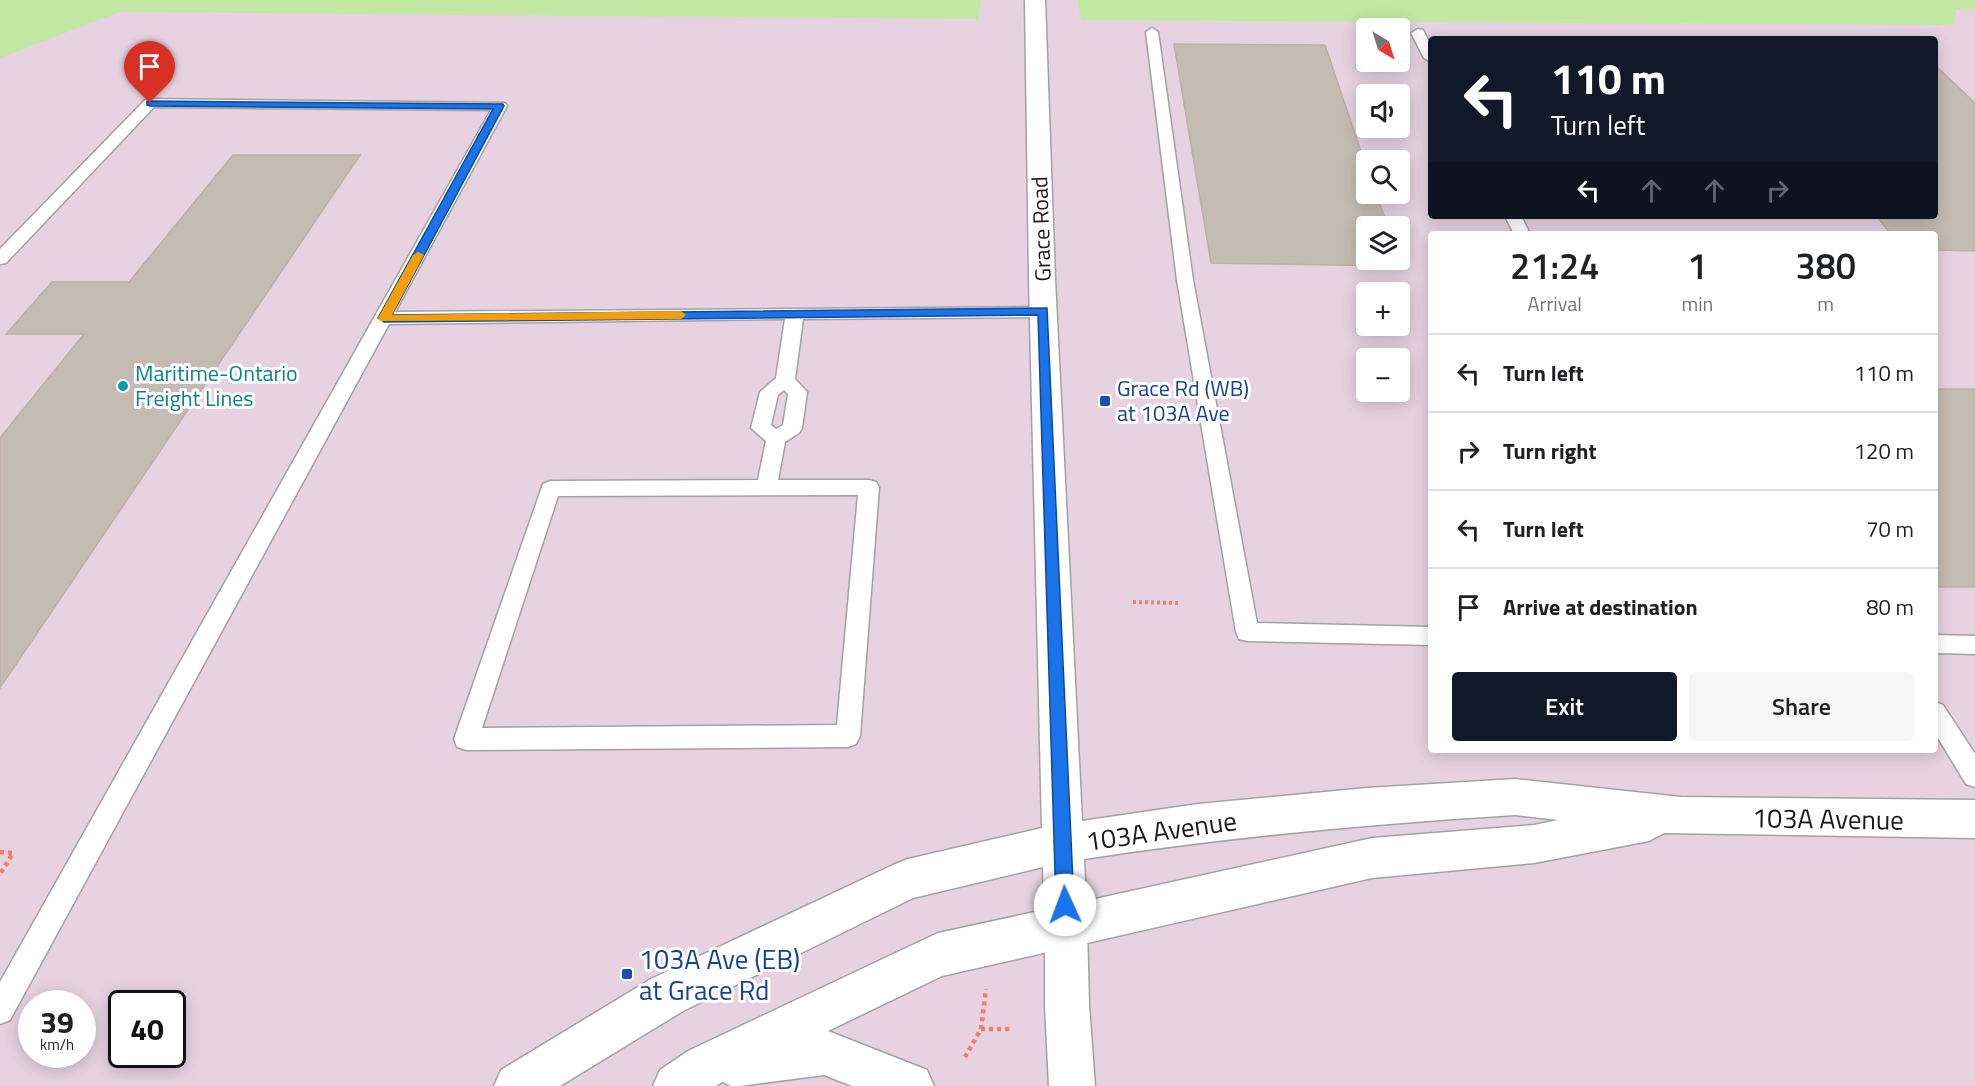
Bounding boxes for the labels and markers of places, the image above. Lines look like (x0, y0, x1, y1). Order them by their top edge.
pin (124, 41, 175, 103)
place label: Maritime-Ontario Freight Lines (135, 356, 298, 415)
place label: Grace Rd (WB) at 103A Ave (1117, 371, 1249, 430)
marker: Maritime-Ontario Freight Lines (116, 379, 130, 393)
marker: Grace Rd (WB) at 103A Ave (1098, 394, 1112, 408)
place label: 103A Ave (EB) at Grace Rd (639, 938, 800, 1010)
marker: 103A Ave (EB) at Grace Rd (620, 967, 634, 981)

